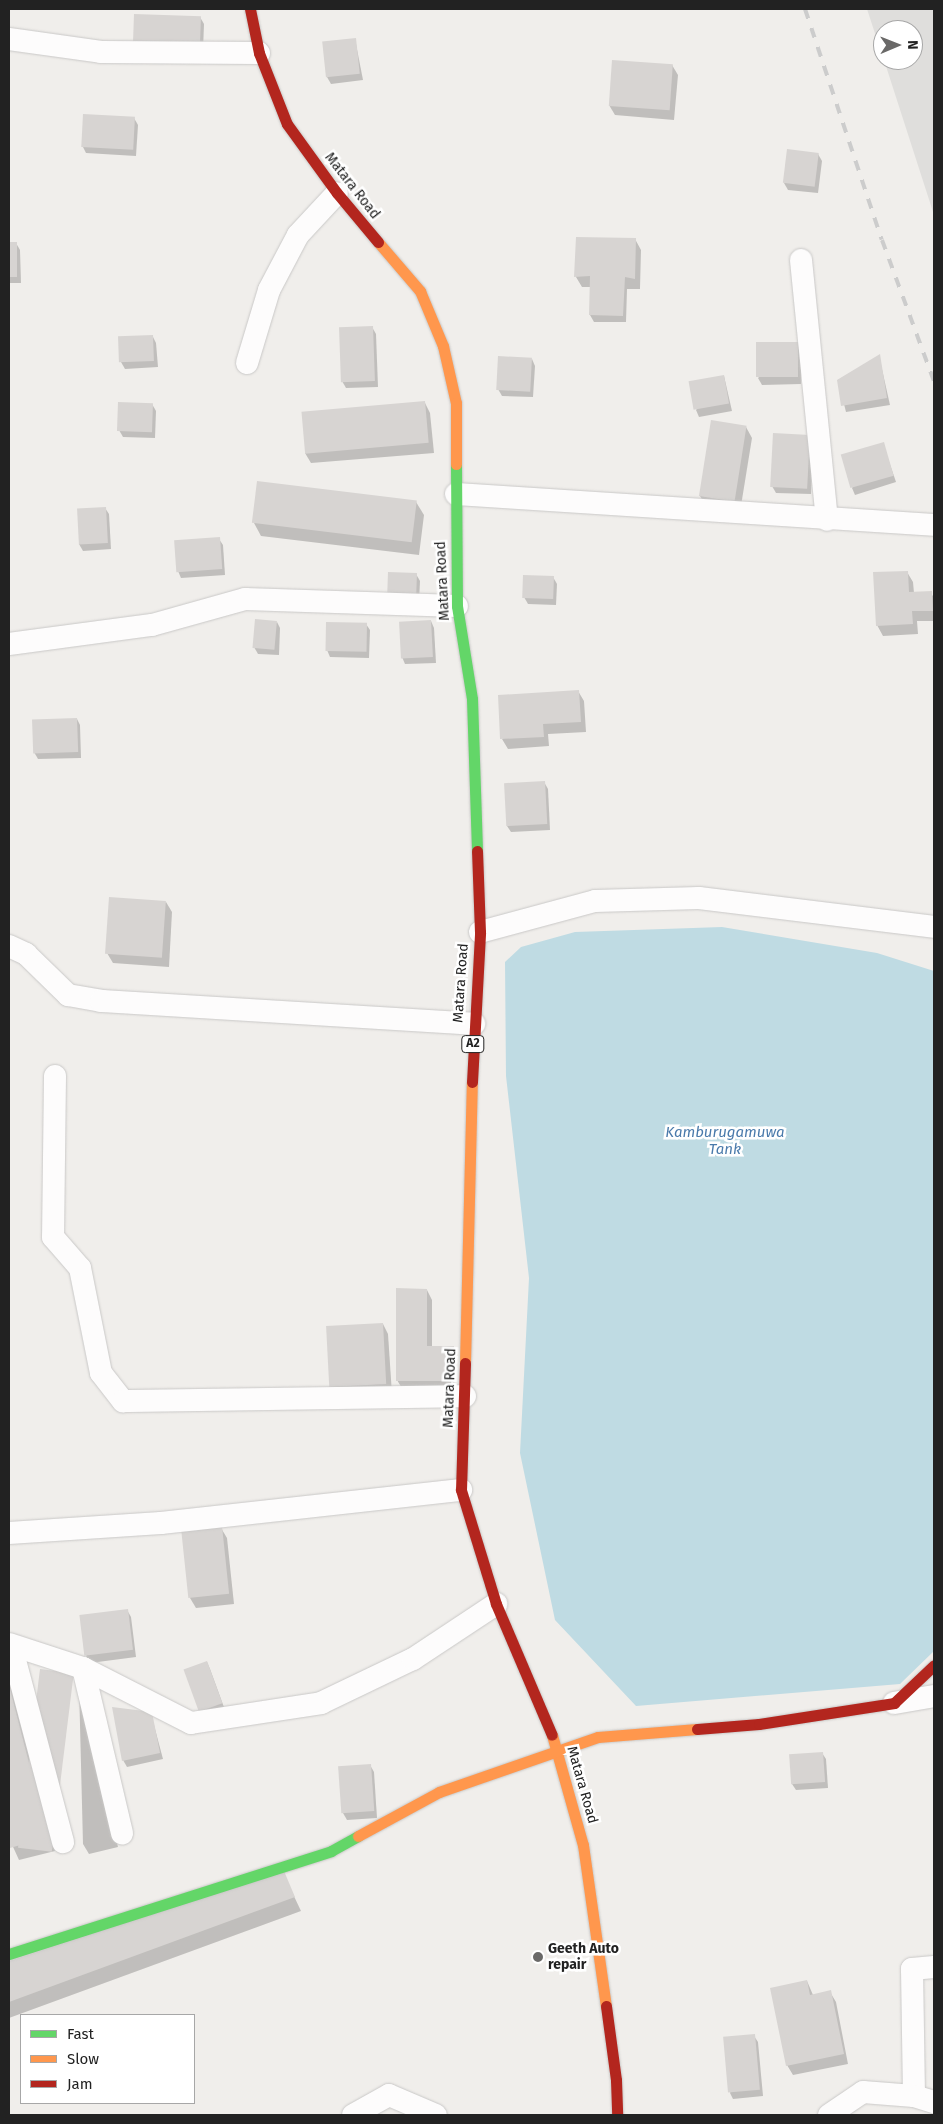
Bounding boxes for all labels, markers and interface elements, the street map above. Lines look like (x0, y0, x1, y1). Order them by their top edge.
north arrow (873, 20, 923, 70)
text: N (904, 40, 921, 50)
street label: Matara Road (321, 149, 383, 223)
street label: Matara Road (433, 541, 453, 621)
street label: Matara Road (450, 943, 472, 1023)
road number: A2 (460, 1034, 486, 1054)
water label: Kamburugamuwa Tank (665, 1123, 785, 1158)
street label: Matara Road (440, 1348, 460, 1428)
street label: Matara Road (563, 1744, 601, 1826)
place label: Geeth Auto repair (548, 1941, 619, 1974)
marker: Geeth Auto repair (532, 1951, 544, 1963)
legend (20, 2014, 195, 2104)
text: Fast (67, 2025, 94, 2043)
text: Slow (67, 2050, 99, 2068)
text: Jam (67, 2075, 93, 2093)

